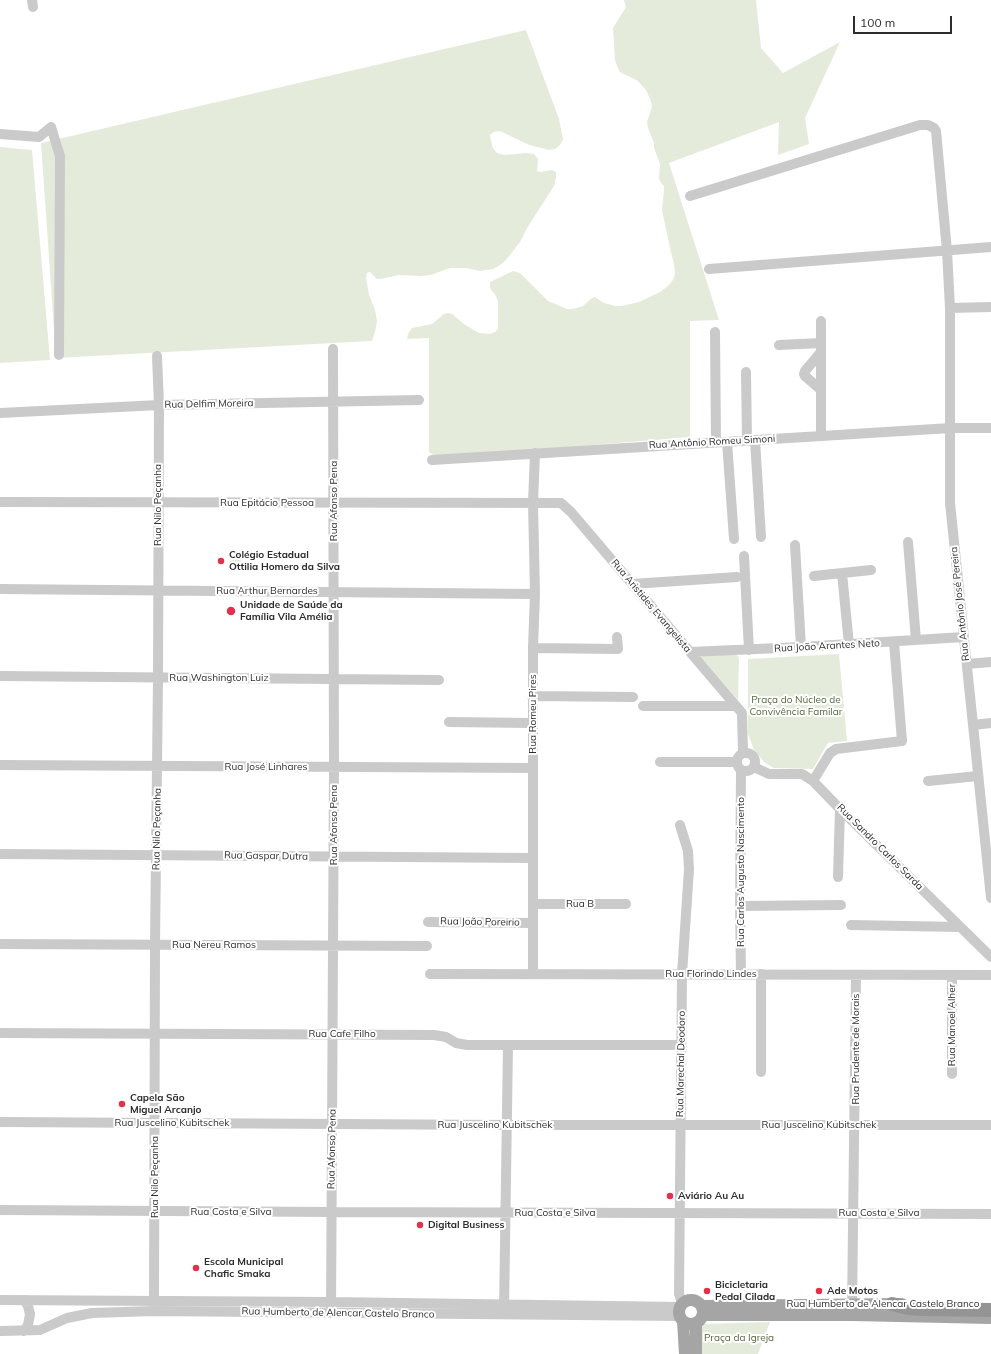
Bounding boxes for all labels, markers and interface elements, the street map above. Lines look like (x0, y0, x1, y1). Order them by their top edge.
scale bar (855, 8, 954, 34)
text: 100 m (860, 15, 895, 30)
street label: Rua Delfim Moreira (164, 397, 254, 411)
street label: Rua Antônio Romeu Simoni (648, 433, 776, 451)
street label: Rua Afonso Pena (328, 461, 340, 541)
street label: Rua Nilo Peçanha (152, 464, 164, 546)
street label: Rua Epitácio Pessoa (220, 497, 314, 509)
street label: Rua Antônio José Pereira (948, 546, 972, 662)
place label: Colégio Estadual Ottilia Homero da Silva (229, 549, 340, 572)
marker: Colégio Estadual Ottilia Homero da Silva (216, 556, 226, 566)
street label: Rua Aristides Evangelista (608, 557, 694, 655)
street label: Rua Arthur Bernardes (216, 585, 318, 597)
place label: Unidade de Saúde da Família Vila Amélia (240, 599, 343, 622)
marker: Unidade de Saúde da Família Vila Amélia (225, 605, 237, 617)
street label: Rua João Arantes Neto (774, 637, 880, 655)
street label: Rua Washington Luiz (169, 672, 269, 684)
street label: Rua Romeu Pires (527, 674, 539, 754)
park label: Praça do Núcleo de Convivência Familar (750, 694, 842, 718)
street label: Rua José Linhares (225, 761, 307, 773)
street label: Rua Afonso Pena (328, 785, 340, 865)
street label: Rua Nilo Peçanha (150, 788, 164, 870)
street label: Rua Carlos Augusto Nascimento (735, 797, 747, 947)
street label: Rua Sandro Carlos Sarda (834, 801, 926, 893)
street label: Rua Gaspar Dutra (224, 849, 308, 863)
street label: Rua B (566, 898, 594, 910)
street label: Rua João Poreirio (440, 915, 520, 929)
street label: Rua Nereu Ramos (172, 939, 256, 951)
street label: Rua Florindo Lindes (665, 968, 757, 980)
street label: Rua Manoel Alher (946, 984, 958, 1066)
street label: Rua Prudente de Morais (850, 993, 862, 1105)
street label: Rua Marechal Deodoro (674, 1011, 688, 1117)
street label: Rua Cafe Filho (308, 1028, 376, 1040)
place label: Capela São Miguel Arcanjo (130, 1092, 201, 1116)
marker: Capela São Miguel Arcanjo (117, 1099, 127, 1109)
street label: Rua Afonso Pena (325, 1109, 339, 1189)
street label: Rua Juscelino Kubitschek (115, 1117, 229, 1129)
street label: Rua Juscelino Kubitschek (438, 1119, 552, 1131)
street label: Rua Juscelino Kubitschek (762, 1119, 876, 1131)
street label: Rua Nilo Peçanha (149, 1136, 161, 1218)
place label: Aviário Au Au (678, 1190, 744, 1202)
marker: Aviário Au Au (665, 1191, 675, 1201)
street label: Rua Costa e Silva (191, 1206, 271, 1218)
street label: Rua Costa e Silva (515, 1207, 595, 1219)
street label: Rua Costa e Silva (839, 1207, 919, 1219)
place label: Digital Business (428, 1219, 504, 1231)
marker: Digital Business (415, 1220, 425, 1230)
place label: Escola Municipal Chafic Smaka (204, 1256, 283, 1280)
marker: Escola Municipal Chafic Smaka (191, 1263, 201, 1273)
place label: Bicicletaria Pedal Cilada (715, 1279, 775, 1302)
place label: Ade Motos (827, 1285, 878, 1297)
marker: Bicicletaria Pedal Cilada (702, 1286, 712, 1296)
marker: Ade Motos (814, 1286, 824, 1296)
street label: Rua Humberto de Alencar Castelo Branco (787, 1298, 979, 1310)
street label: Rua Humberto de Alencar Castelo Branco (242, 1305, 434, 1321)
park label: Praça da Igreja (704, 1332, 774, 1344)

